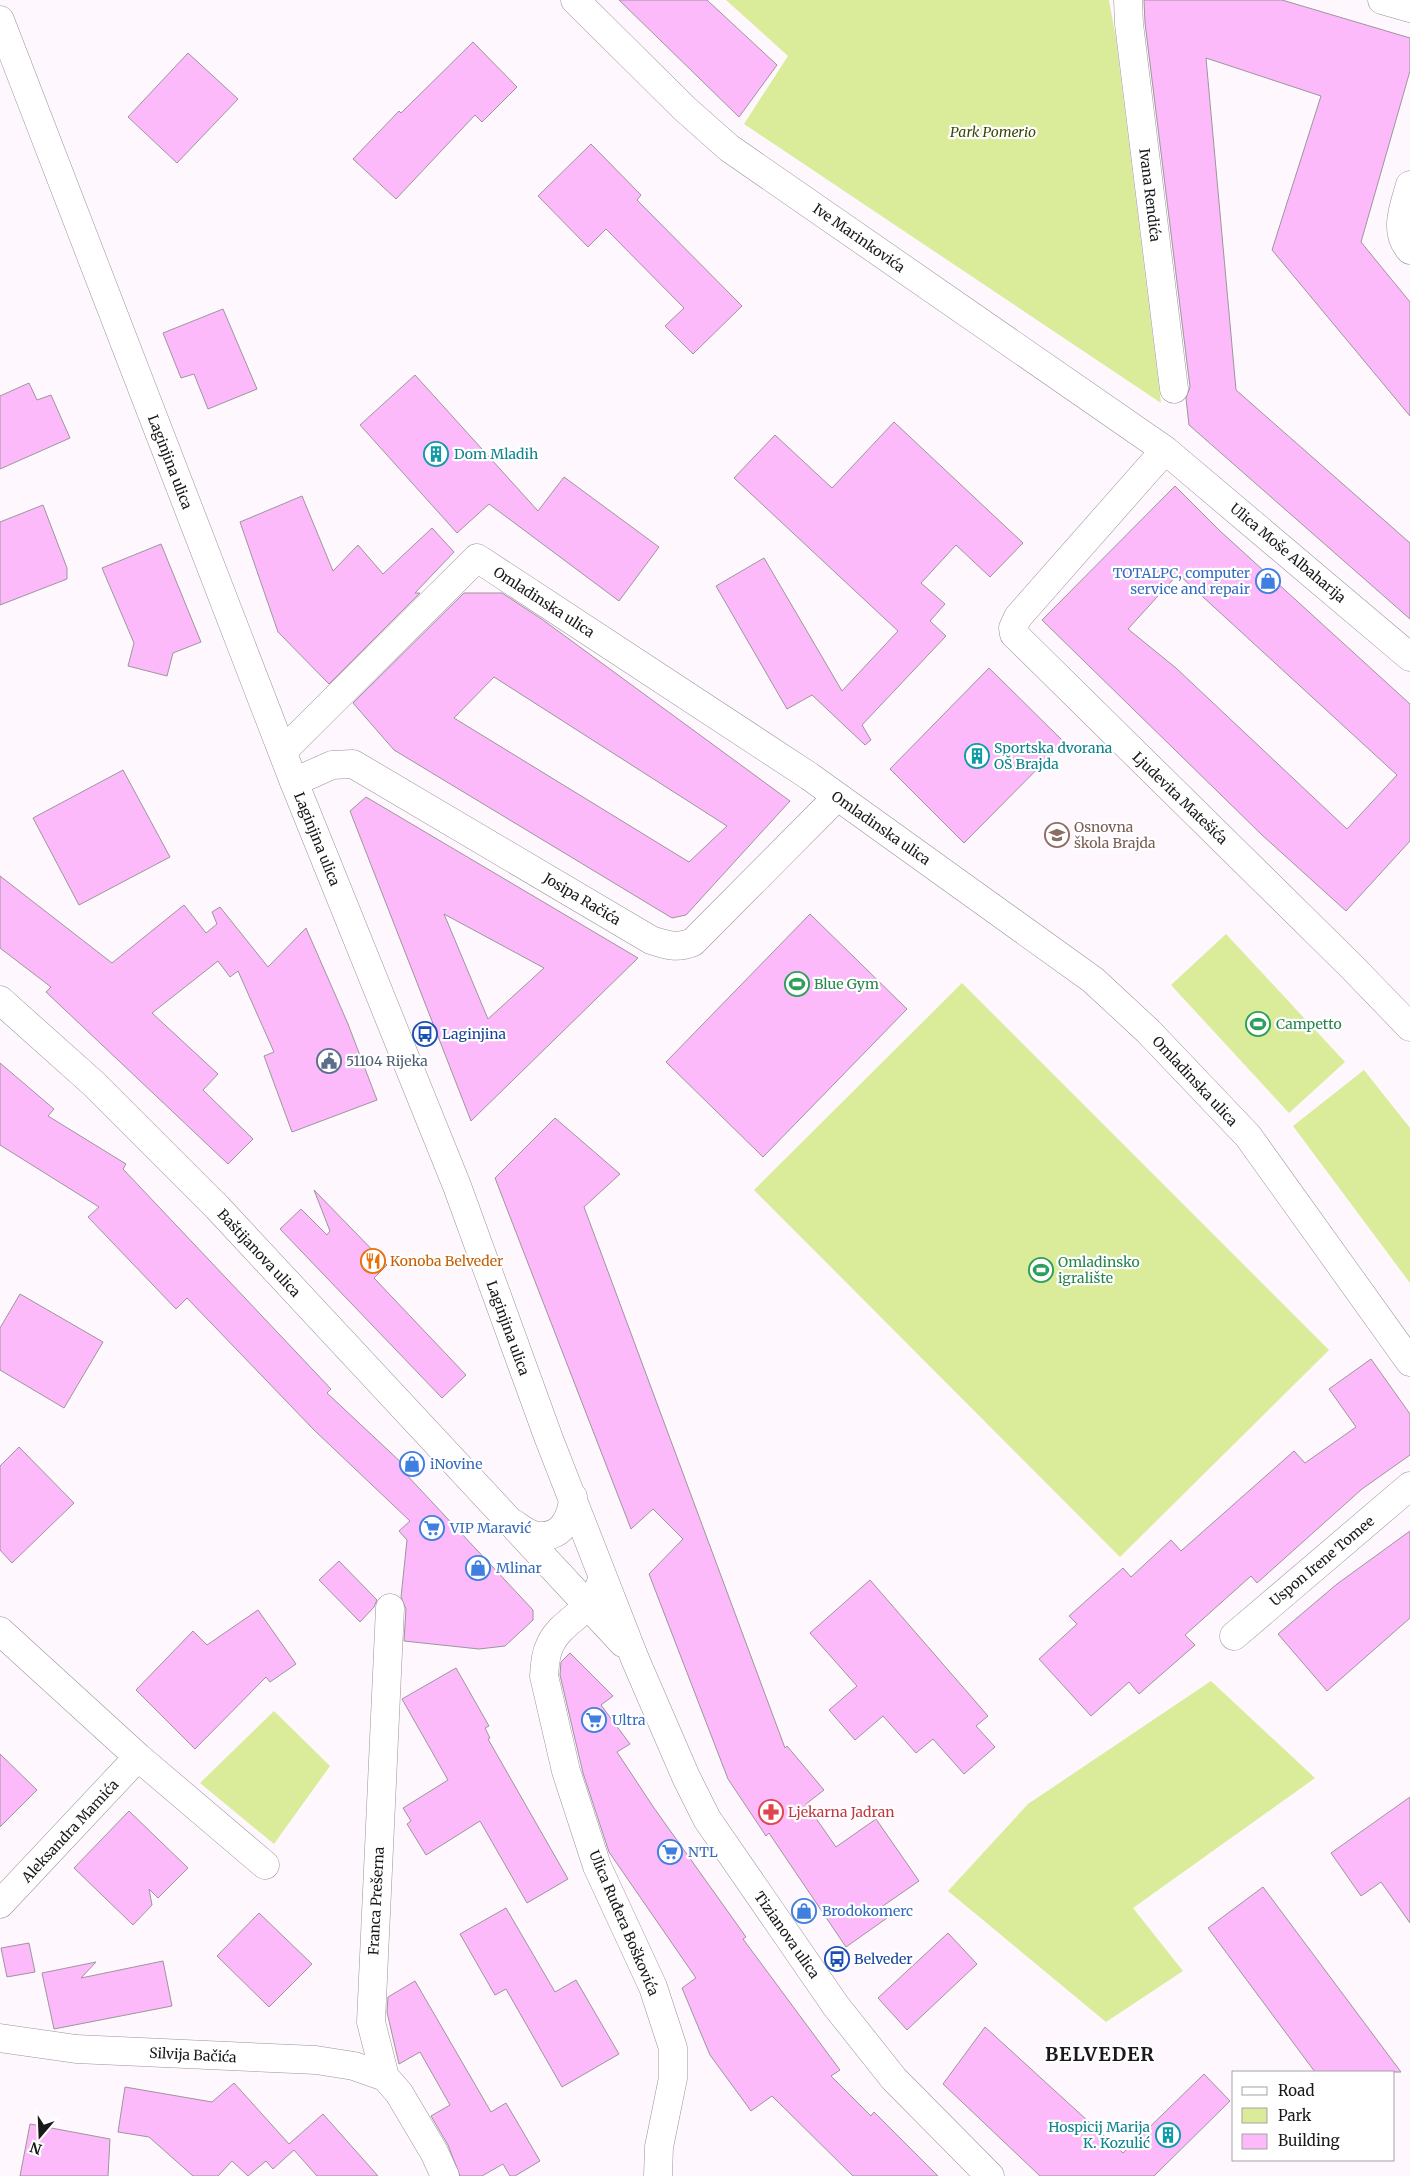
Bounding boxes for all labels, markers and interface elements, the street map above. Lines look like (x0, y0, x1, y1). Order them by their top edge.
park label: Park Pomerio (950, 123, 1036, 141)
street label: Ivana Rendića (1135, 147, 1165, 243)
street label: Ive Marinkovića (809, 200, 909, 277)
street label: Laginjina ulica (144, 412, 196, 512)
building icon: Dom Mladih (423, 441, 449, 467)
place label: Dom Mladih (454, 445, 538, 463)
street label: Ulica Moše Albaharija (1226, 499, 1350, 607)
street label: Omladinska ulica (490, 563, 598, 642)
place label: TOTALPC, computer service and repair (1113, 564, 1250, 598)
shop icon: TOTALPC, computer service and repair (1255, 568, 1281, 594)
place label: Sportska dvorana OŠ Brajda (994, 739, 1113, 773)
building icon: Sportska dvorana OŠ Brajda (964, 743, 990, 769)
street label: Ljudevita Matešića (1129, 748, 1232, 848)
street label: Omladinska ulica (828, 787, 934, 869)
street label: Laginjina ulica (290, 790, 344, 889)
place label: Osnovna škola Brajda (1074, 818, 1156, 852)
school or university icon: Osnovna škola Brajda (1044, 822, 1070, 848)
street label: Josipa Račića (539, 868, 624, 929)
sports icon: Blue Gym (784, 971, 810, 997)
place label: Blue Gym (814, 975, 879, 993)
sports icon: Campetto (1245, 1011, 1271, 1037)
place label: Campetto (1276, 1015, 1342, 1033)
bus stop icon: Laginjina (412, 1021, 438, 1047)
place label: Laginjina (442, 1025, 507, 1043)
street label: Omladinska ulica (1149, 1032, 1242, 1130)
public building icon: 51104 Rijeka (316, 1048, 342, 1074)
place label: 51104 Rijeka (346, 1052, 428, 1070)
street label: Baštijanova ulica (214, 1205, 305, 1301)
restaurant icon: Konoba Belveder (360, 1248, 386, 1274)
place label: Konoba Belveder (390, 1252, 503, 1270)
place label: Omladinsko igralište (1058, 1253, 1140, 1287)
sports icon: Omladinsko igralište (1028, 1257, 1054, 1283)
street label: Laginjina ulica (483, 1278, 534, 1378)
shop icon: iNovine (399, 1451, 425, 1477)
place label: iNovine (430, 1455, 482, 1473)
street label: Uspon Irene Tomee (1266, 1512, 1378, 1610)
supermarket icon: VIP Maravić (419, 1515, 445, 1541)
place label: VIP Maravić (449, 1519, 531, 1537)
shop icon: Mlinar (465, 1555, 491, 1581)
place label: Mlinar (496, 1559, 542, 1577)
supermarket icon: Ultra (581, 1707, 607, 1733)
place label: Ultra (612, 1711, 646, 1729)
street label: Aleksandra Mamića (17, 1775, 123, 1887)
pharmacy icon: Ljekarna Jadran (758, 1799, 784, 1825)
place label: Ljekarna Jadran (788, 1803, 894, 1821)
supermarket icon: NTL (657, 1839, 683, 1865)
place label: NTL (688, 1843, 718, 1861)
street label: Franca Prešerna (364, 1846, 388, 1956)
street label: Ulica Ruđera Boškovića (585, 1848, 663, 1999)
street label: Tizianova ulica (750, 1888, 824, 1982)
shop icon: Brodokomerc (791, 1898, 817, 1924)
place label: Brodokomerc (822, 1902, 913, 1920)
bus stop icon: Belveder (824, 1946, 850, 1972)
place label: Belveder (854, 1950, 913, 1968)
district label: BELVEDER (1045, 2042, 1155, 2066)
street label: Silvija Bačića (149, 2044, 238, 2066)
legend (1232, 2071, 1395, 2161)
text: Road (1278, 2081, 1314, 2100)
text: Park (1278, 2106, 1312, 2125)
north arrow (15, 2111, 65, 2161)
place label: Hospicij Marija K. Kozulić (1048, 2118, 1150, 2152)
building icon: Hospicij Marija K. Kozulić (1155, 2122, 1181, 2148)
text: Building (1278, 2131, 1340, 2150)
text: N (28, 2138, 44, 2159)

